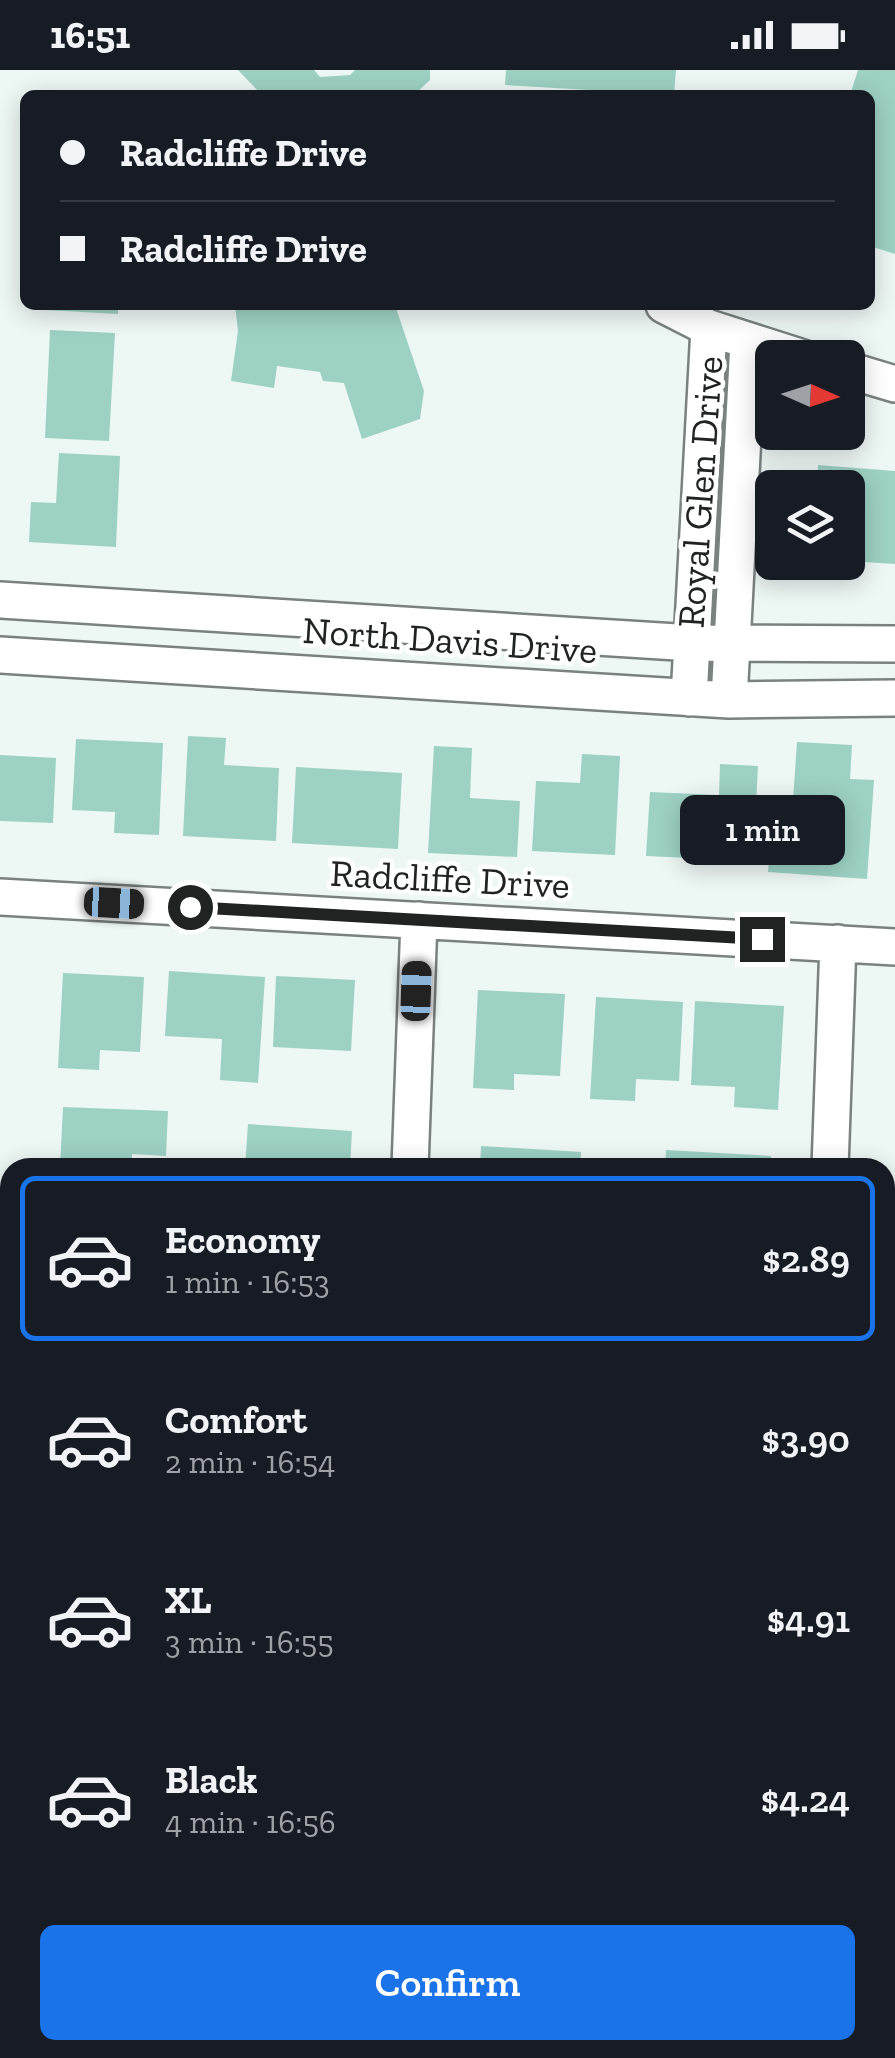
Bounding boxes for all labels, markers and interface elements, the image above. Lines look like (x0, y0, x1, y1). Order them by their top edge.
text: 16:51 (50, 12, 130, 58)
text: Radcliffe Drive (120, 130, 367, 176)
text: Radcliffe Drive (120, 226, 367, 272)
north arrow (755, 340, 865, 450)
map controls (755, 340, 865, 580)
street label: Royal Glen Drive (668, 354, 732, 630)
button: layers (755, 470, 865, 580)
street label: North Davis Drive (301, 607, 599, 673)
callout: 1 min (680, 794, 844, 864)
text: 1 min (725, 811, 800, 849)
street label: Radcliffe Drive (329, 850, 571, 908)
route start (168, 885, 213, 930)
car (83, 886, 145, 920)
route end (740, 917, 785, 962)
car (400, 960, 432, 1022)
icon: car (45, 1214, 135, 1304)
text: Economy (165, 1217, 320, 1263)
text: $2.89 (762, 1236, 850, 1282)
text: 1 min · 16:53 (165, 1263, 330, 1301)
icon: car (45, 1394, 135, 1484)
text: Comfort (165, 1397, 307, 1443)
text: $3.90 (761, 1416, 850, 1462)
text: 2 min · 16:54 (165, 1443, 335, 1481)
icon: car (45, 1574, 135, 1664)
text: XL (165, 1577, 212, 1623)
text: $4.91 (767, 1596, 850, 1642)
text: 3 min · 16:55 (165, 1623, 334, 1661)
icon: car (45, 1754, 135, 1844)
text: Black (165, 1757, 258, 1803)
text: $4.24 (761, 1776, 850, 1822)
text: 4 min · 16:56 (165, 1803, 336, 1841)
button: Confirm (40, 1925, 855, 2040)

